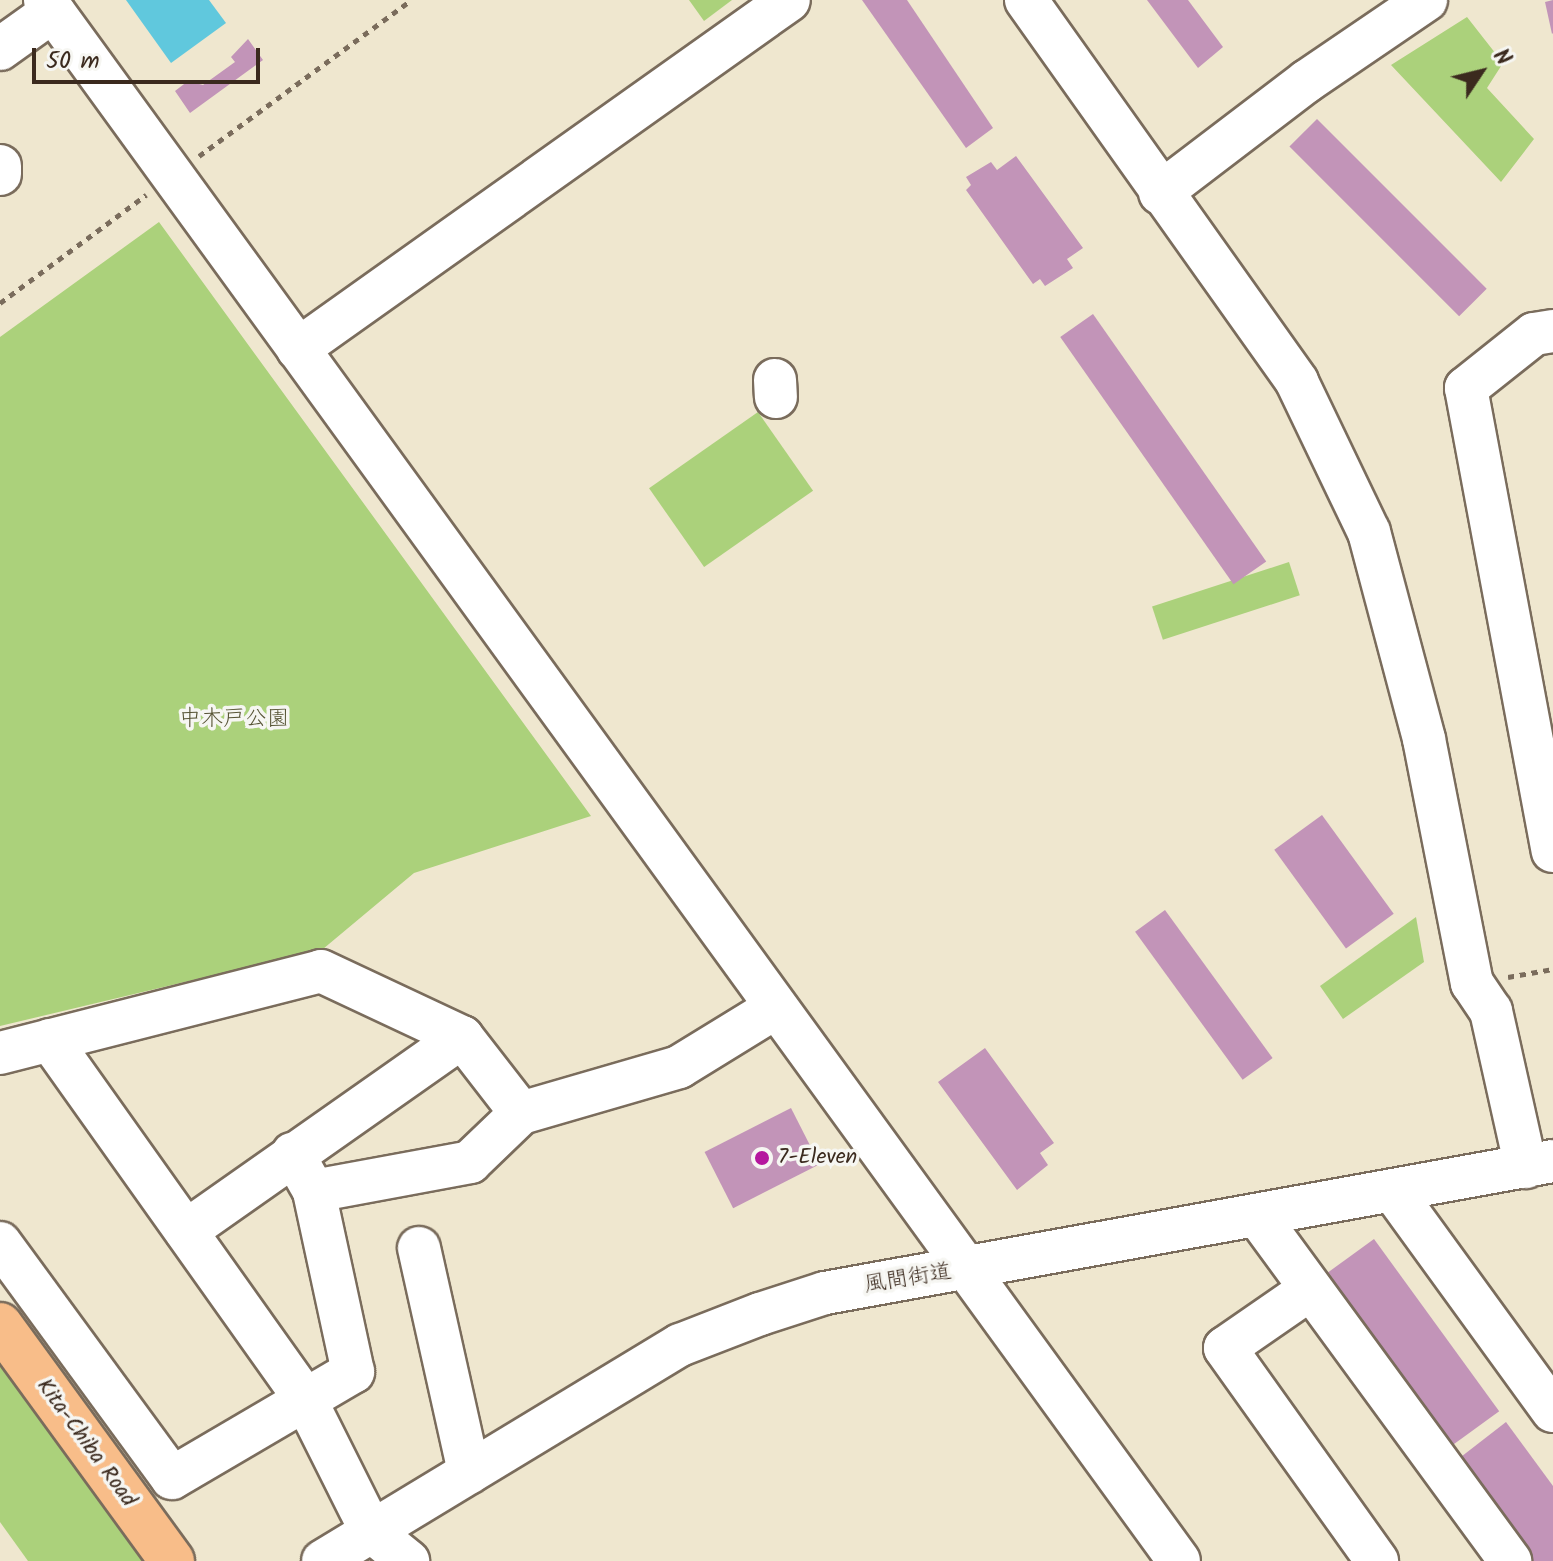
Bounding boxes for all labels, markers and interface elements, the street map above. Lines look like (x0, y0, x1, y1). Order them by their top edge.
scale bar (36, 32, 264, 82)
north arrow (1441, 32, 1521, 112)
text: 50 m (46, 42, 100, 81)
text: N (1483, 42, 1519, 74)
park label: 中木戸公園 (179, 707, 289, 733)
place label: 7-Eleven (778, 1145, 857, 1171)
marker: 7-Eleven (753, 1149, 771, 1167)
street label: 風間街道 (862, 1259, 954, 1299)
street label: Kita-Chiba Road (31, 1374, 141, 1512)

